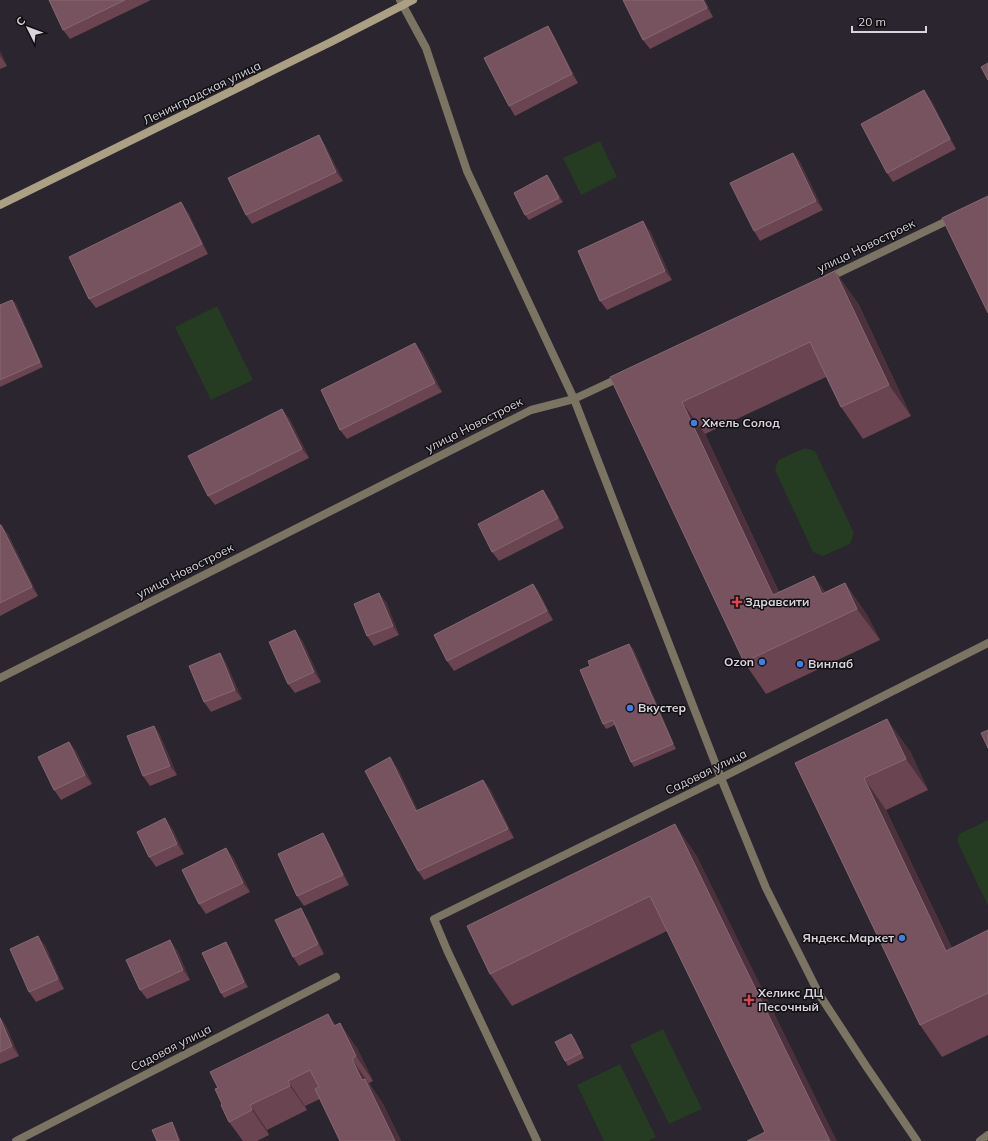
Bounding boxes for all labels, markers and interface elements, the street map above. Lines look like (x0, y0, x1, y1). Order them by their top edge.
north arrow (8, 8, 48, 48)
scale bar (852, 8, 926, 34)
text: С (13, 13, 29, 29)
text: 20 m (858, 14, 886, 29)
street label: Ленинградская улица (140, 58, 263, 128)
street label: улица Новостроек (814, 215, 918, 276)
street label: улица Новостроек (423, 393, 525, 455)
place label: Хмель Солод (701, 415, 780, 430)
marker: Хмель Солод (689, 418, 699, 428)
street label: улица Новостроек (134, 539, 236, 601)
place label: Здравсити (745, 594, 809, 609)
marker: Здравсити (732, 597, 742, 607)
place label: Ozon (724, 654, 754, 669)
place label: Винлаб (808, 656, 853, 671)
marker: Ozon (757, 657, 767, 667)
marker: Винлаб (795, 659, 805, 669)
place label: Вкустер (638, 700, 686, 715)
marker: Вкустер (625, 703, 635, 713)
street label: Садовая улица (663, 745, 749, 798)
place label: Яндекс.Маркет (803, 930, 894, 945)
marker: Яндекс.Маркет (897, 933, 907, 943)
place label: Хеликс ДЦ Песочный (757, 985, 824, 1014)
marker: Хеликс ДЦ Песочный (743, 994, 755, 1006)
street label: Садовая улица (128, 1021, 214, 1074)

